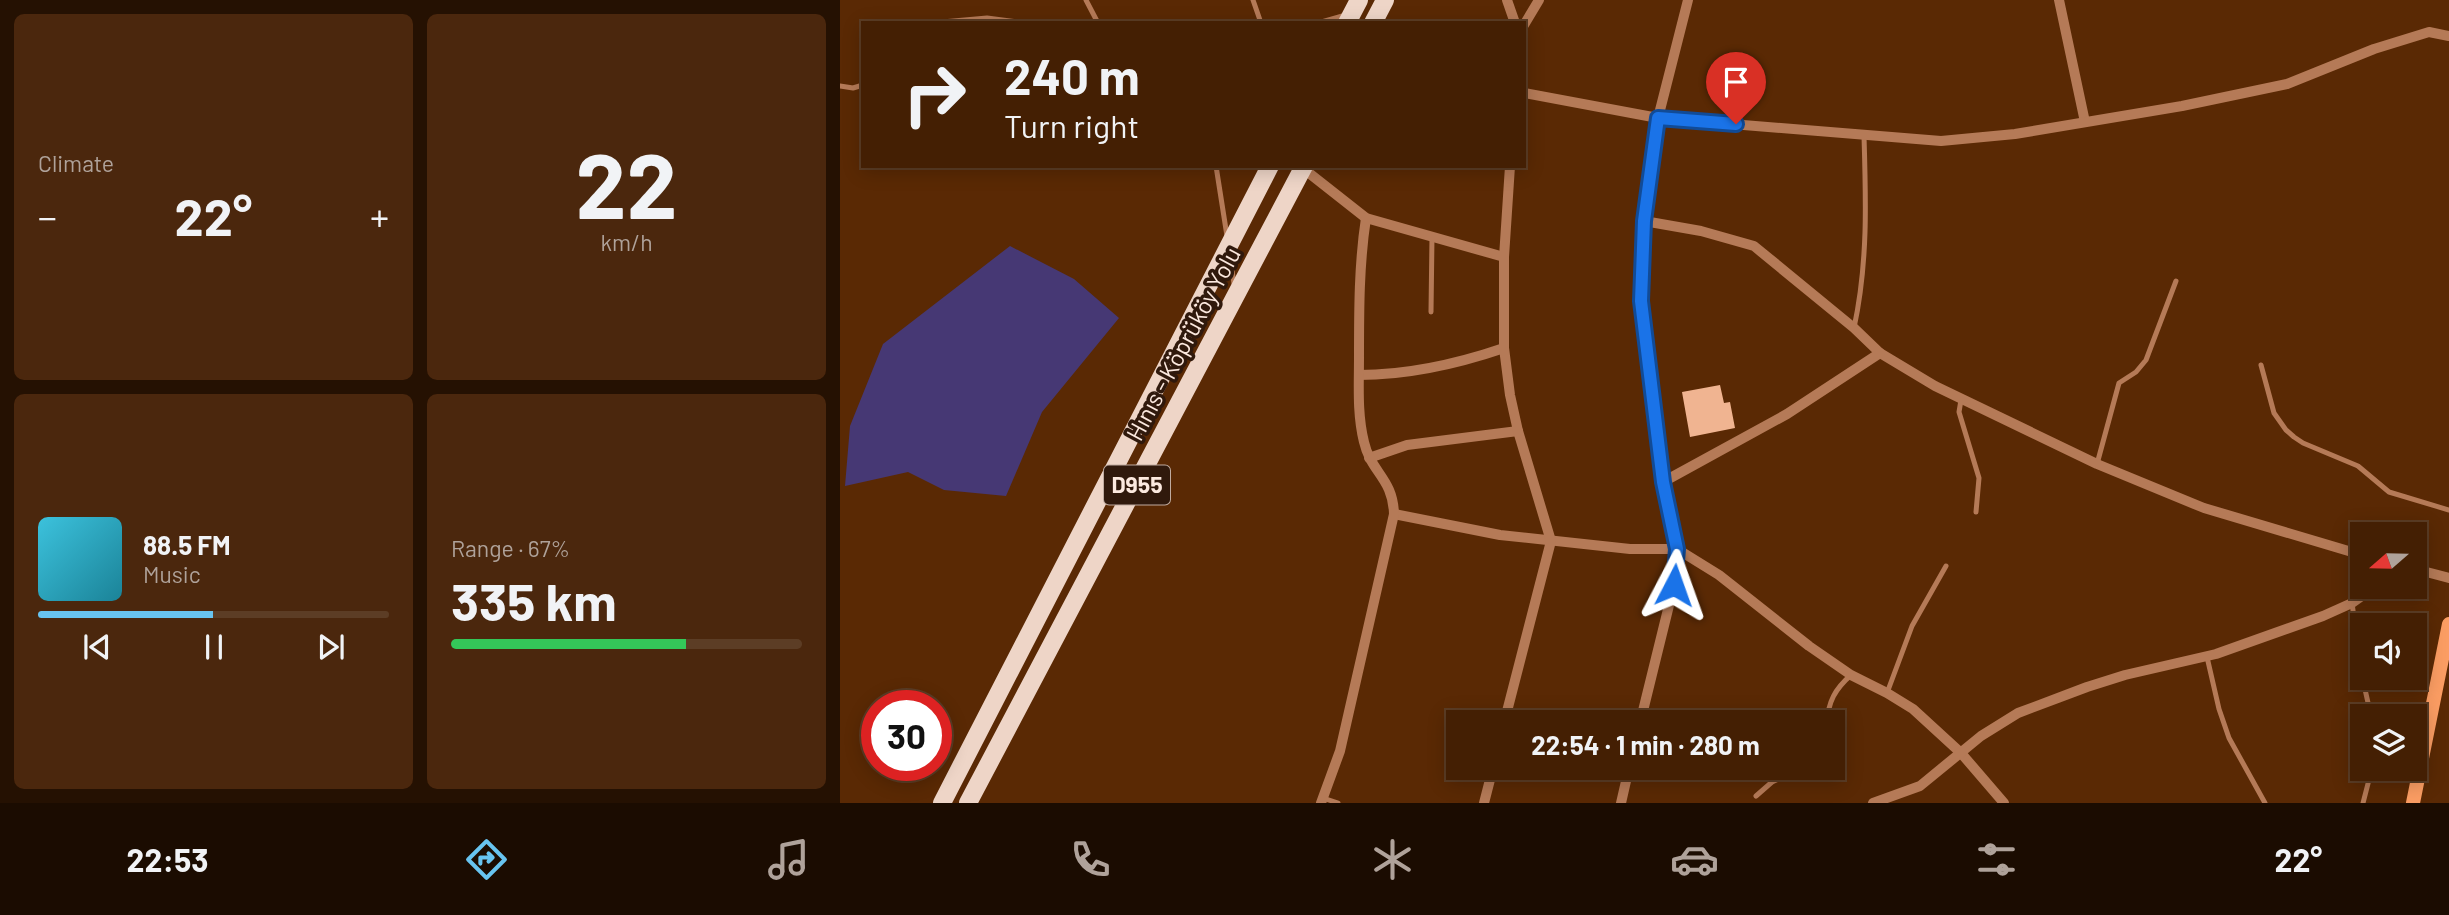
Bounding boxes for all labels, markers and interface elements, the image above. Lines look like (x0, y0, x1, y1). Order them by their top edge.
text: 240 m (1004, 46, 1140, 105)
icon: right (889, 49, 980, 140)
pin (1706, 52, 1766, 124)
icon: arrive (1717, 63, 1755, 101)
text: Turn right (1004, 106, 1139, 144)
text: 22 (576, 128, 677, 237)
text: Climate (38, 149, 114, 177)
text: 22° (175, 184, 252, 246)
text: − (38, 193, 57, 239)
text: + (370, 193, 389, 239)
text: km/h (600, 228, 653, 256)
street label: Hınıs - Köprüköy Yolu (1119, 242, 1246, 445)
road number: D955 (1104, 466, 1170, 505)
north arrow (2350, 522, 2427, 598)
map controls (2350, 522, 2427, 781)
text: 88.5 FM (143, 529, 231, 560)
text: Range · 67% (451, 534, 570, 562)
position arrow (1637, 548, 1711, 622)
text: Music (143, 560, 201, 588)
text: 335 km (451, 569, 617, 631)
button: sound (2350, 613, 2427, 690)
icon: previous (78, 628, 116, 666)
icon: pause (195, 628, 233, 666)
icon: next (312, 628, 350, 666)
speed limit sign: 30 (861, 690, 952, 781)
button: layers (2350, 704, 2427, 781)
text: 22:54 · 1 min · 280 m (1531, 729, 1760, 760)
icon: directions (462, 835, 511, 884)
icon: music (764, 835, 813, 884)
icon: phone (1066, 835, 1115, 884)
icon: climate (1368, 835, 1417, 884)
icon: car (1670, 835, 1719, 884)
icon: filters (1972, 835, 2021, 884)
text: 22:53 (127, 840, 209, 878)
text: 22° (2274, 840, 2322, 878)

